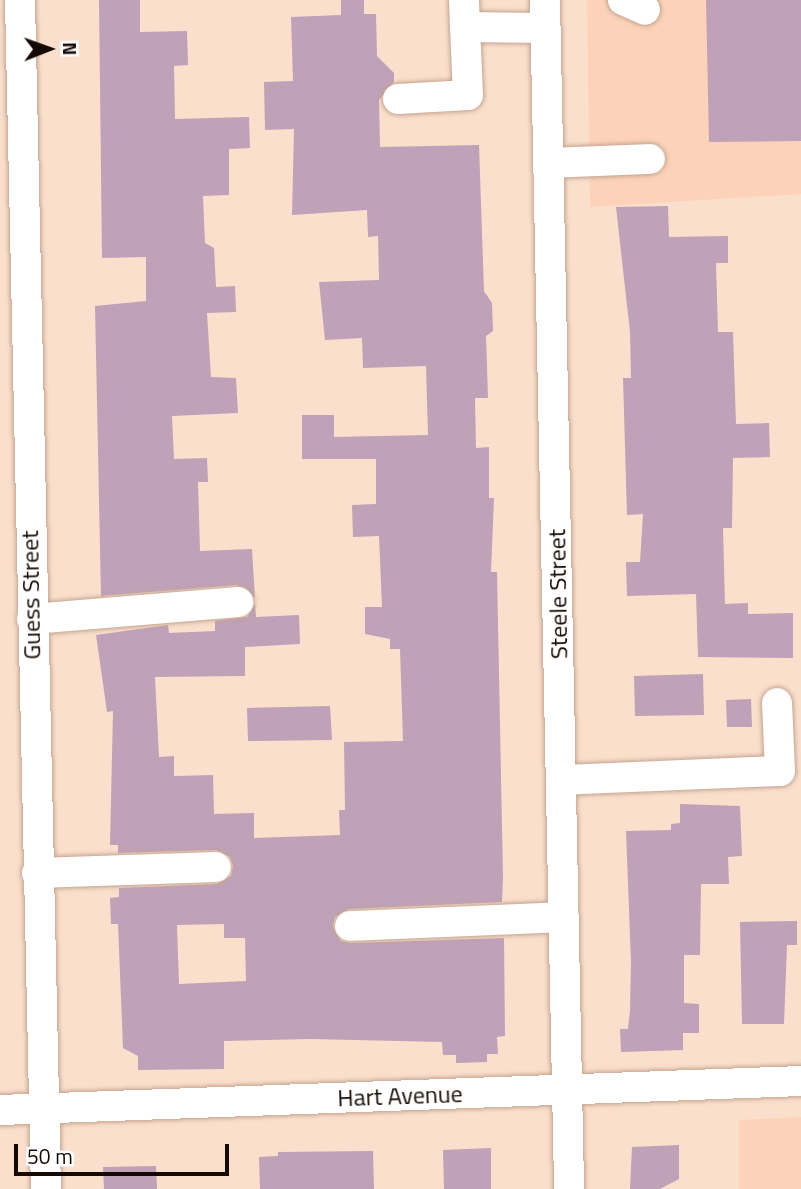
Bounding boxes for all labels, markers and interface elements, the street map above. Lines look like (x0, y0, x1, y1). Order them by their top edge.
north arrow (14, 14, 84, 84)
text: N (56, 42, 85, 55)
street label: Steele Street (542, 529, 574, 659)
street label: Guess Street (15, 530, 47, 660)
street label: Hart Avenue (337, 1079, 463, 1113)
scale bar (18, 1130, 233, 1174)
text: 50 m (27, 1140, 73, 1172)

